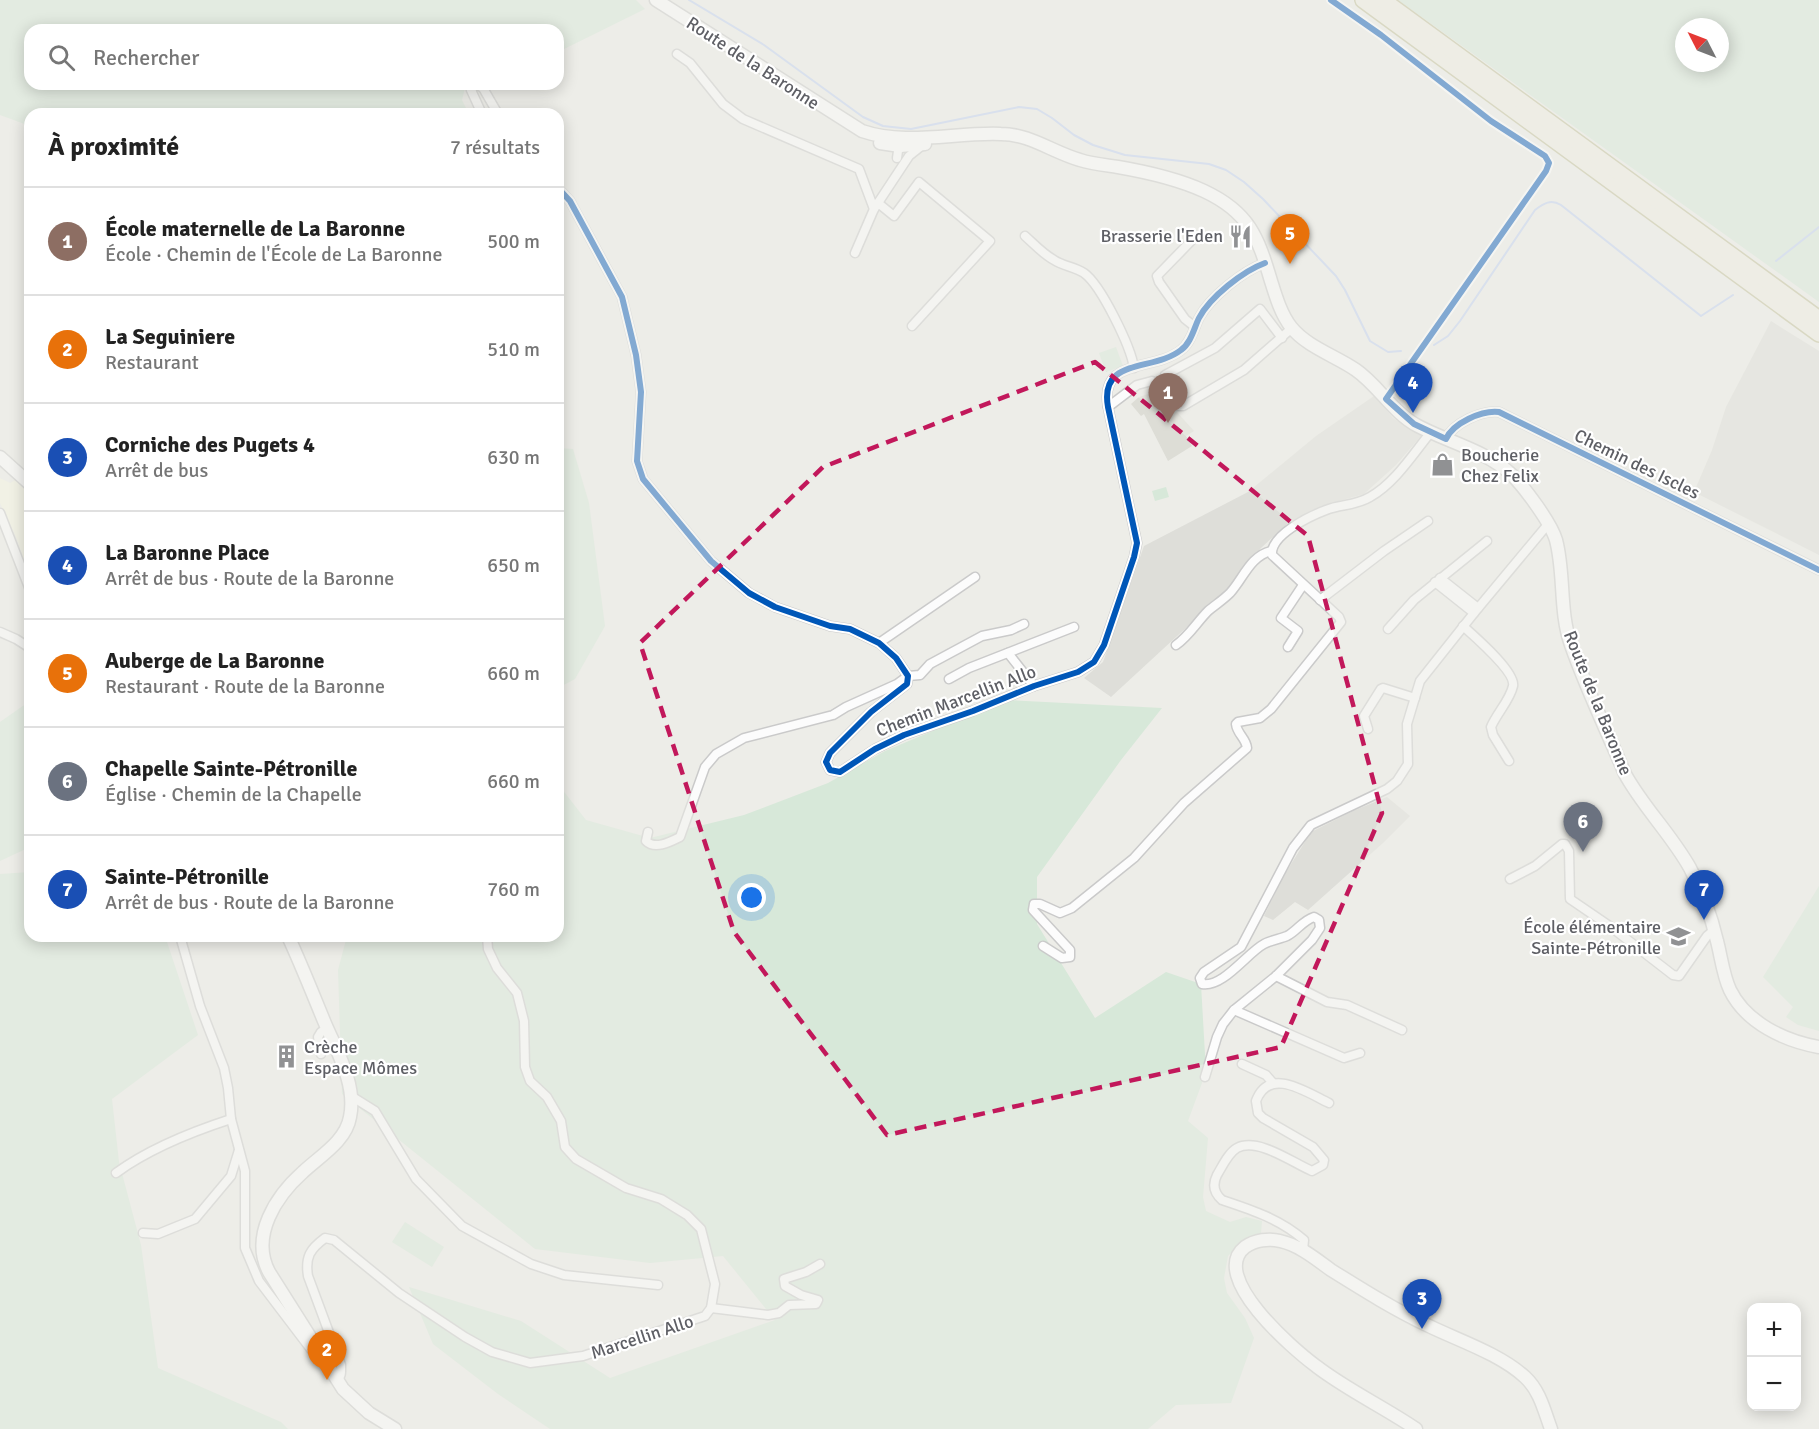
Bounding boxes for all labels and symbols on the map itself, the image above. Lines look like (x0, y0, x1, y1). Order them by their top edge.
street label: Route de la Baronne (682, 12, 824, 114)
north arrow (1675, 18, 1729, 72)
pin: 5 (1270, 214, 1310, 264)
restaurant icon: Brasserie l'Eden (1228, 223, 1254, 249)
place label: Brasserie l'Eden (1100, 225, 1223, 247)
pin: 4 (1394, 364, 1432, 413)
pin: 1 (1148, 374, 1188, 423)
street label: Chemin des Iscles (1571, 424, 1703, 504)
place label: Boucherie Chez Felix (1461, 444, 1540, 487)
shop icon: Boucherie Chez Felix (1430, 452, 1456, 478)
street label: Route de la Baronne (1559, 627, 1637, 779)
street label: Chemin Marcellin Allo (873, 660, 1039, 742)
pin: 6 (1564, 802, 1602, 852)
pin: 7 (1684, 870, 1724, 920)
your location (737, 883, 766, 912)
place label: École élémentaire Sainte-Pétronille (1523, 916, 1661, 959)
school or university icon: École élémentaire Sainte-Pétronille (1666, 924, 1692, 950)
place label: Crèche Espace Mômes (304, 1036, 417, 1079)
building icon: Crèche Espace Mômes (273, 1044, 299, 1070)
pin: 3 (1402, 1280, 1442, 1329)
street label: Marcellin Allo (588, 1310, 696, 1364)
pin: 2 (308, 1330, 346, 1380)

